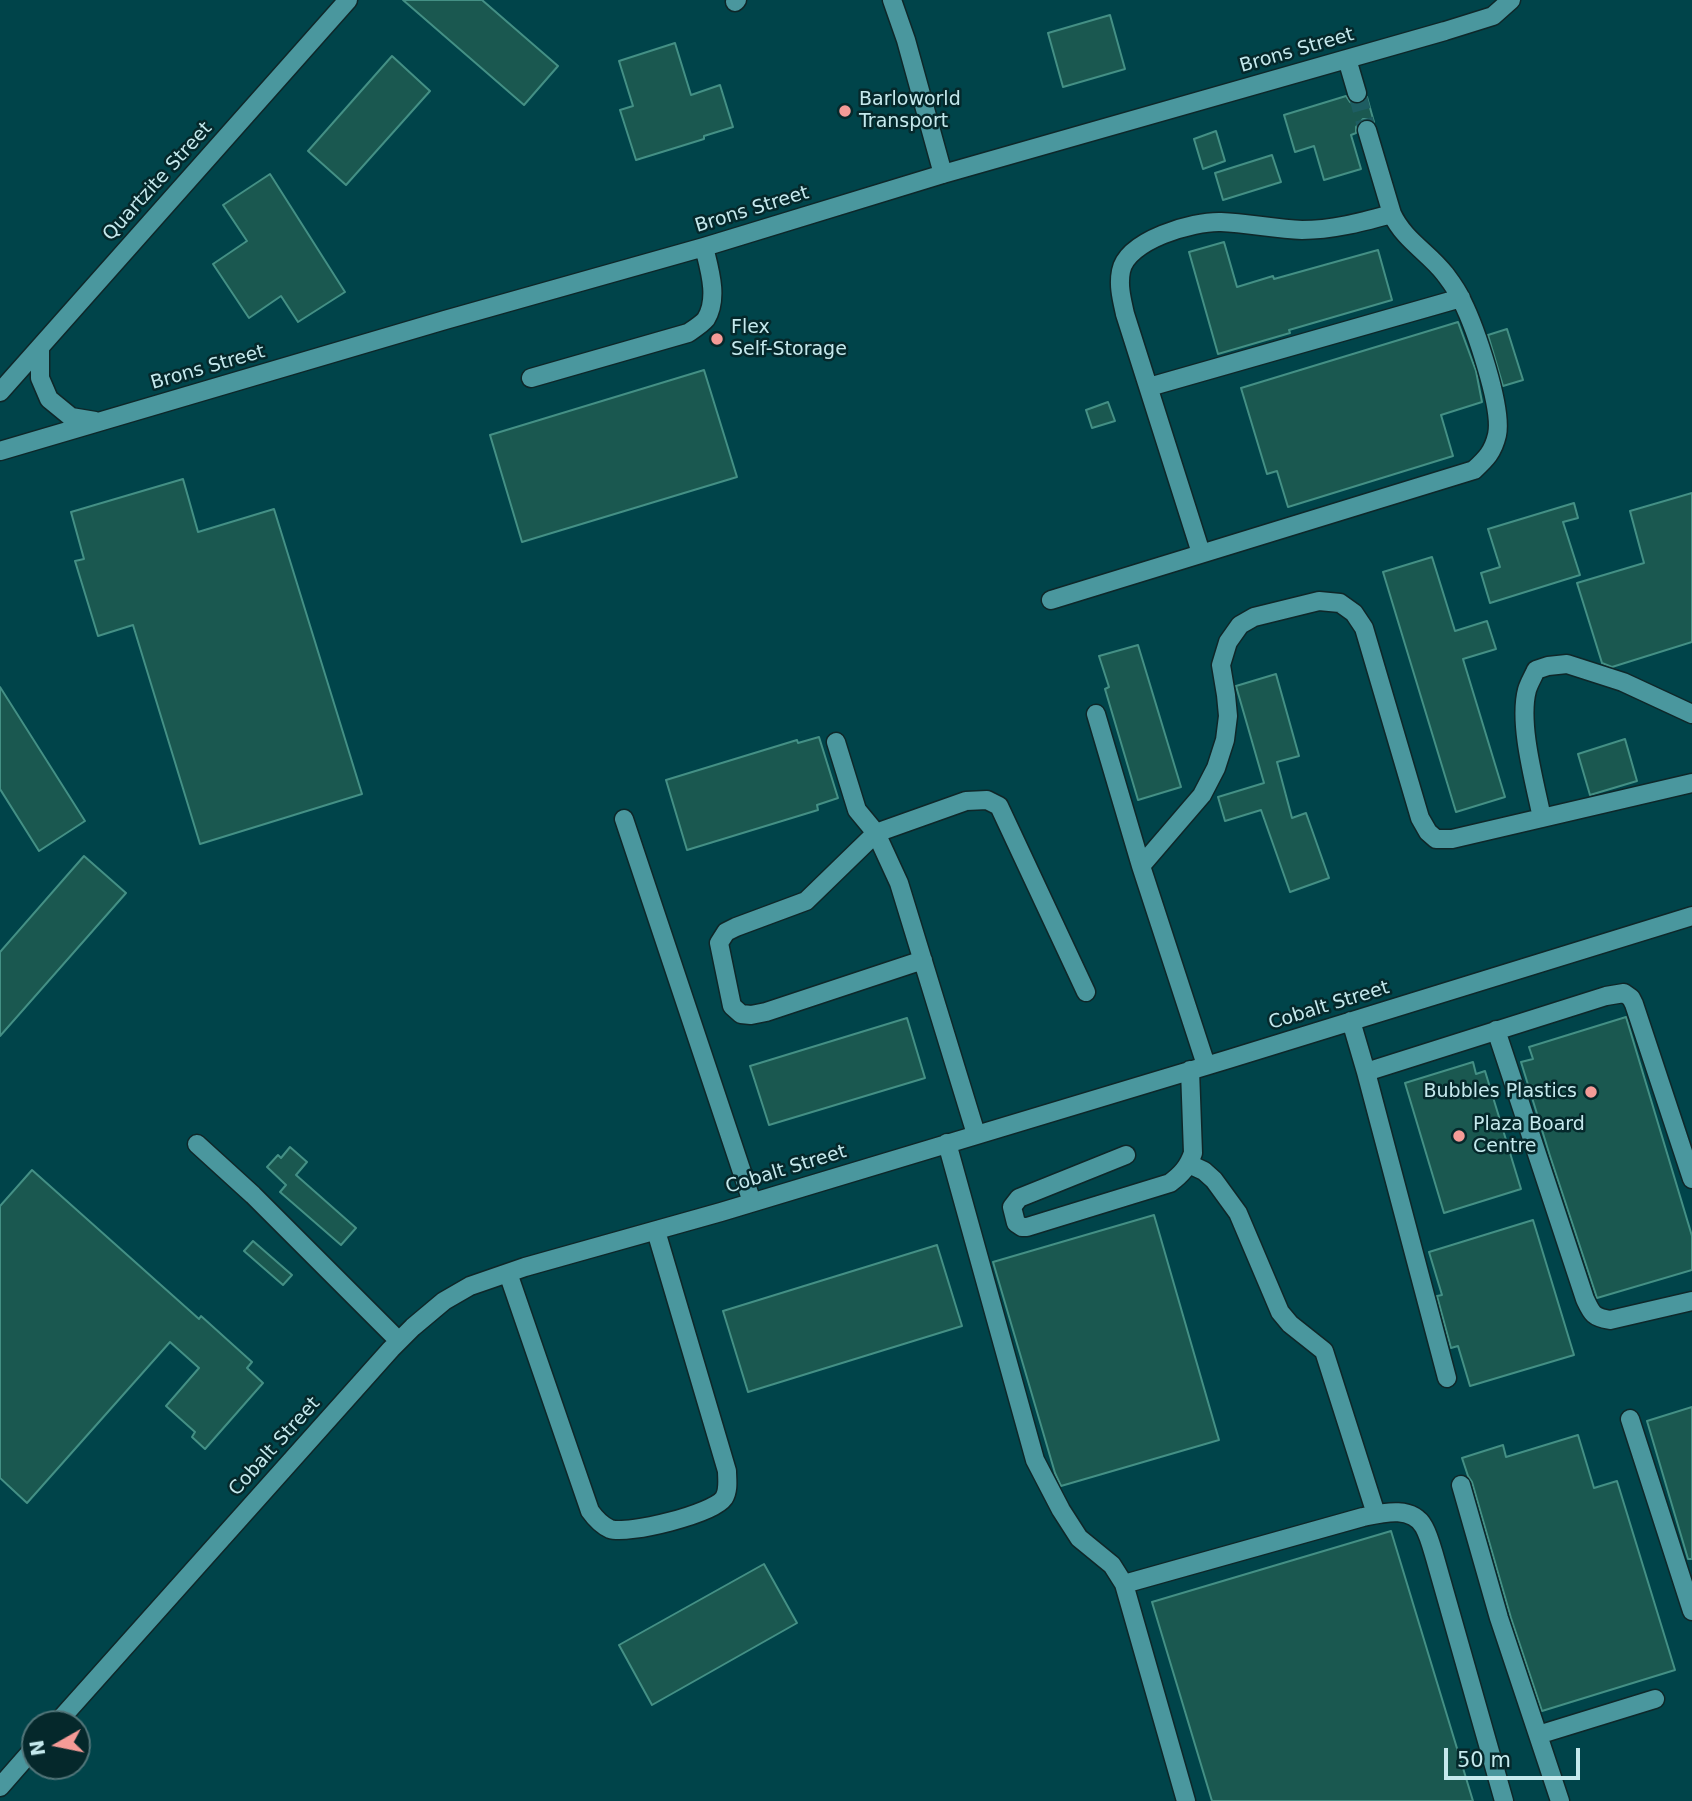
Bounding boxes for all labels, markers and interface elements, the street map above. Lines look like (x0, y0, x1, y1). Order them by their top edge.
street label: Brons Street (1237, 24, 1357, 78)
place label: Barloworld Transport (859, 89, 961, 133)
marker: Barloworld Transport (837, 103, 853, 119)
street label: Quartzite Street (99, 118, 217, 246)
street label: Brons Street (692, 182, 812, 238)
place label: Flex Self-Storage (731, 317, 847, 361)
marker: Flex Self-Storage (709, 331, 725, 347)
street label: Brons Street (148, 341, 268, 395)
street label: Cobalt Street (1266, 977, 1392, 1035)
place label: Bubbles Plastics (1424, 1081, 1577, 1103)
marker: Bubbles Plastics (1583, 1084, 1599, 1100)
place label: Plaza Board Centre (1473, 1114, 1585, 1158)
marker: Plaza Board Centre (1451, 1128, 1467, 1144)
street label: Cobalt Street (723, 1141, 849, 1199)
street label: Cobalt Street (225, 1393, 325, 1501)
north arrow (21, 1710, 91, 1780)
scale bar (1447, 1734, 1584, 1778)
text: N (25, 1738, 49, 1758)
text: 50 m (1457, 1748, 1511, 1772)

